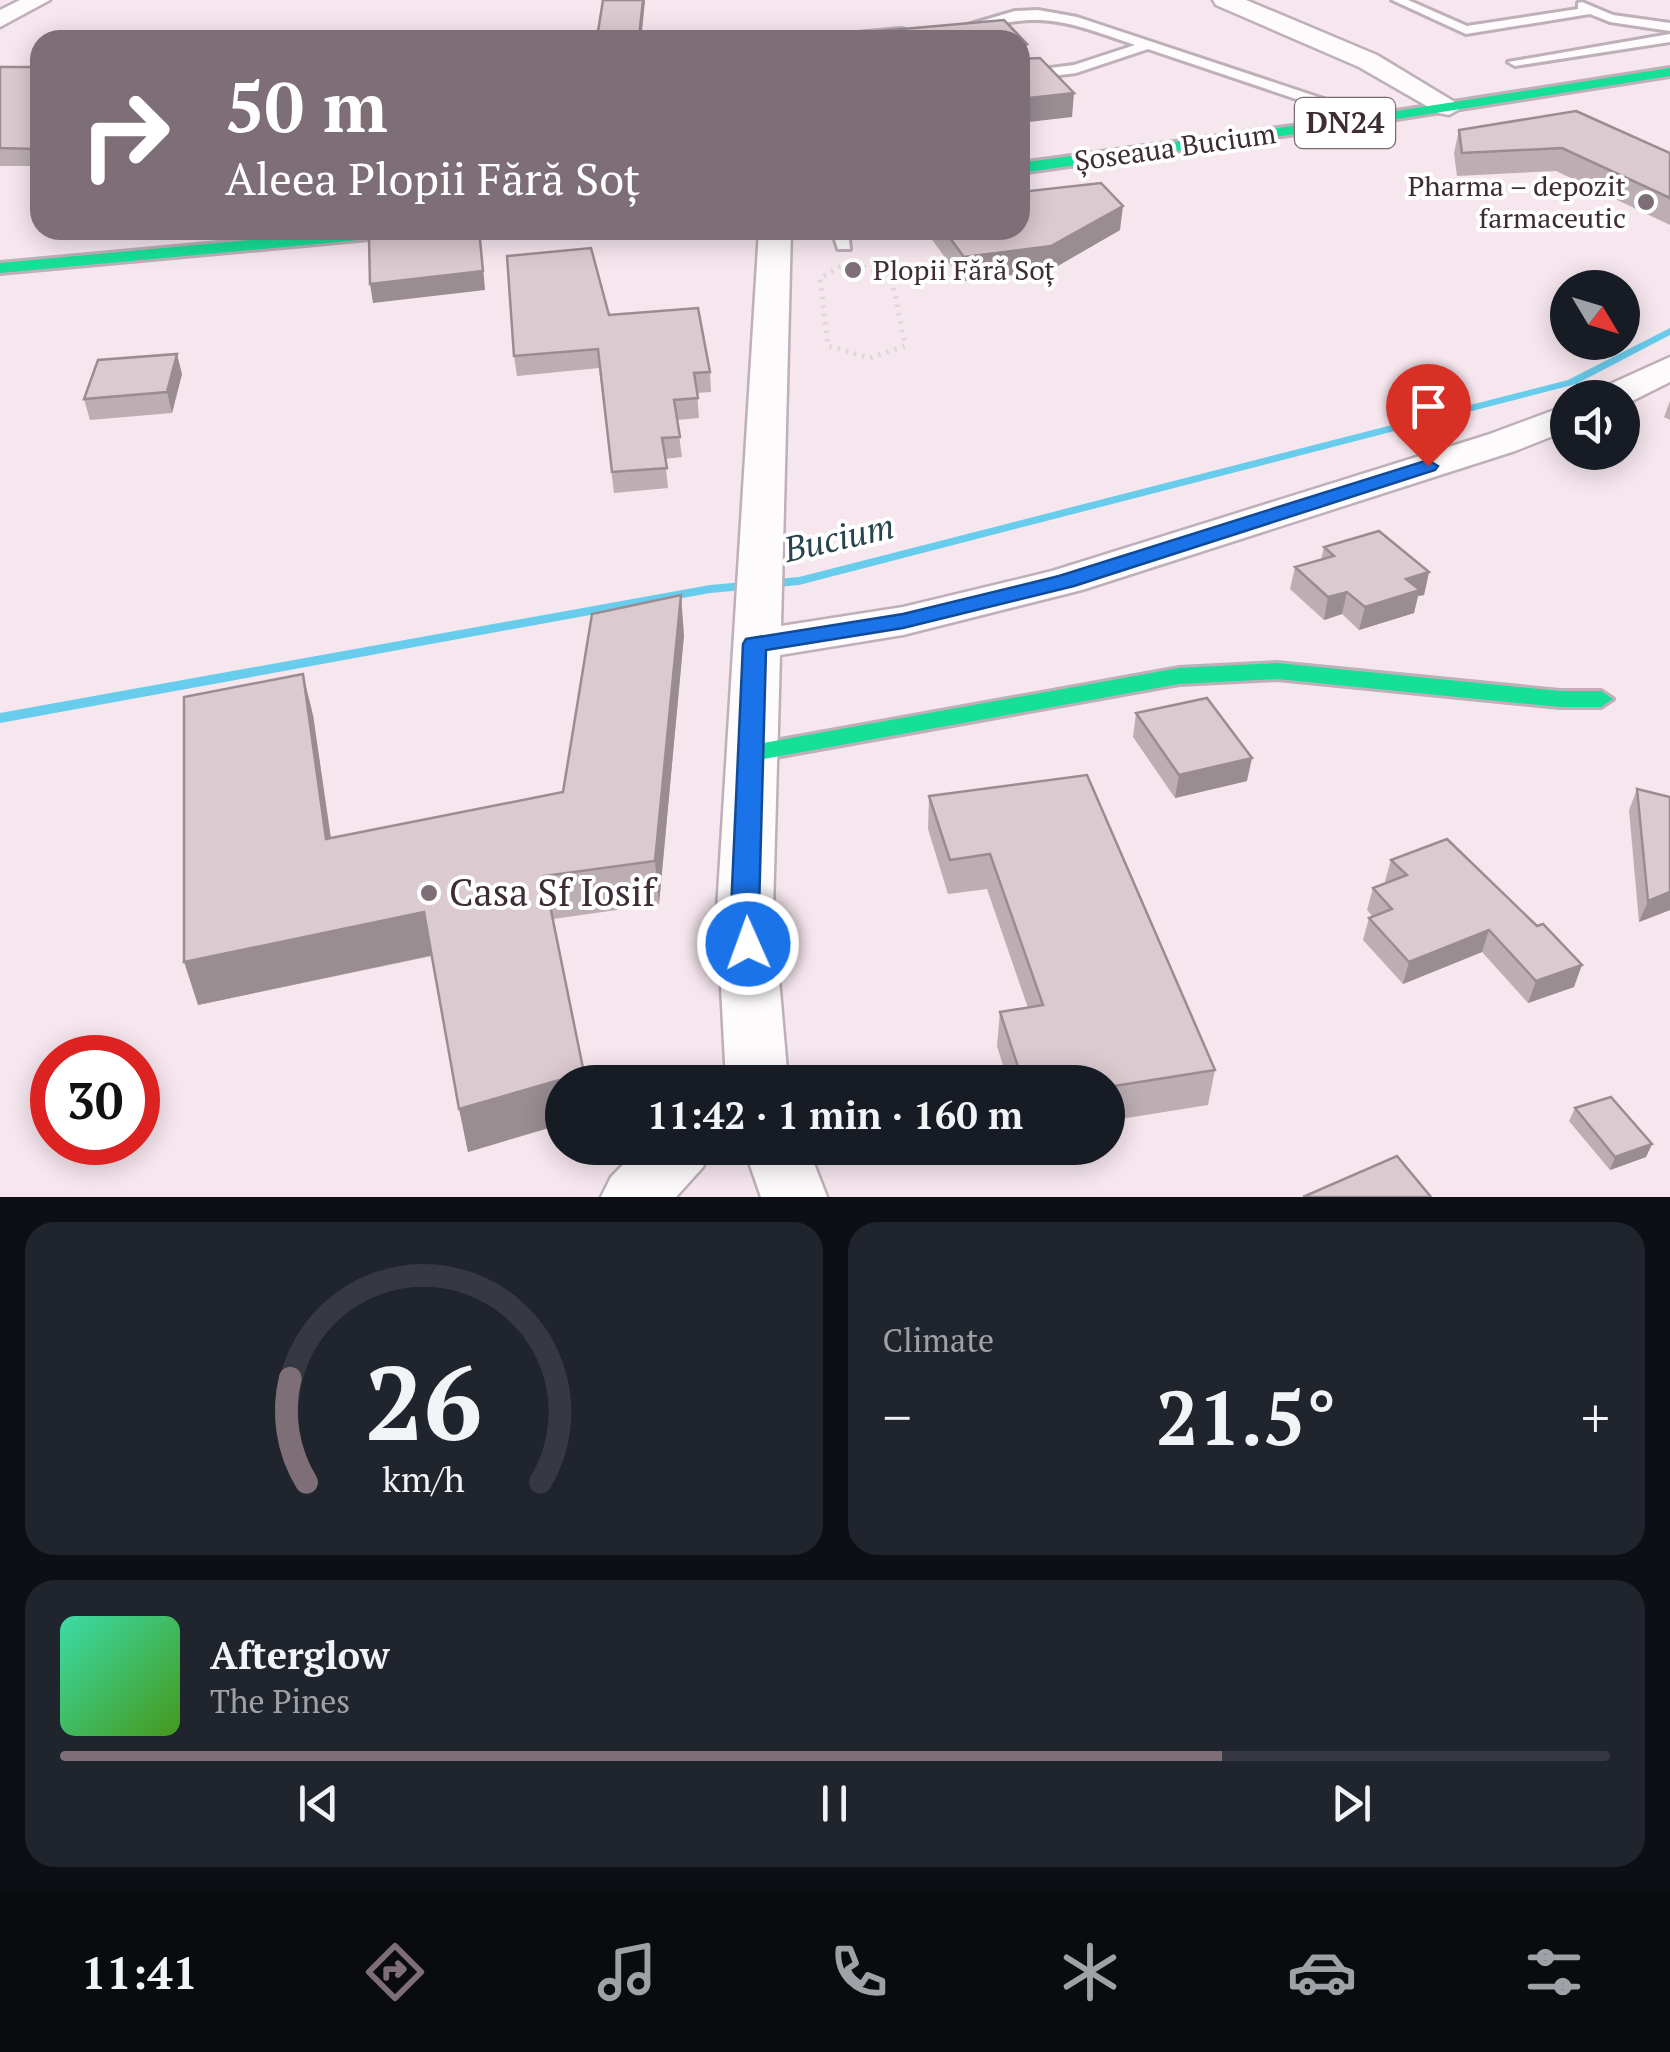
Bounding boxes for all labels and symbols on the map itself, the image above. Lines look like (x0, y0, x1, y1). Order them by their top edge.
road number: DN24 (1295, 98, 1395, 148)
street label: Șoseaua Bucium (1072, 114, 1278, 179)
place label: Pharma – depozit farmaceutic (1408, 167, 1627, 236)
marker: Pharma – depozit farmaceutic (1635, 191, 1657, 213)
place label: Plopii Fără Soț (873, 251, 1055, 288)
marker: Plopii Fără Soț (842, 259, 864, 281)
north arrow (1550, 270, 1640, 360)
pin (1386, 364, 1471, 467)
water label: Bucium (778, 502, 898, 572)
place label: Casa Sf Iosif (449, 867, 658, 917)
marker: Casa Sf Iosif (418, 882, 440, 904)
position arrow (696, 892, 800, 996)
speed limit sign: 30 (30, 1035, 160, 1165)

